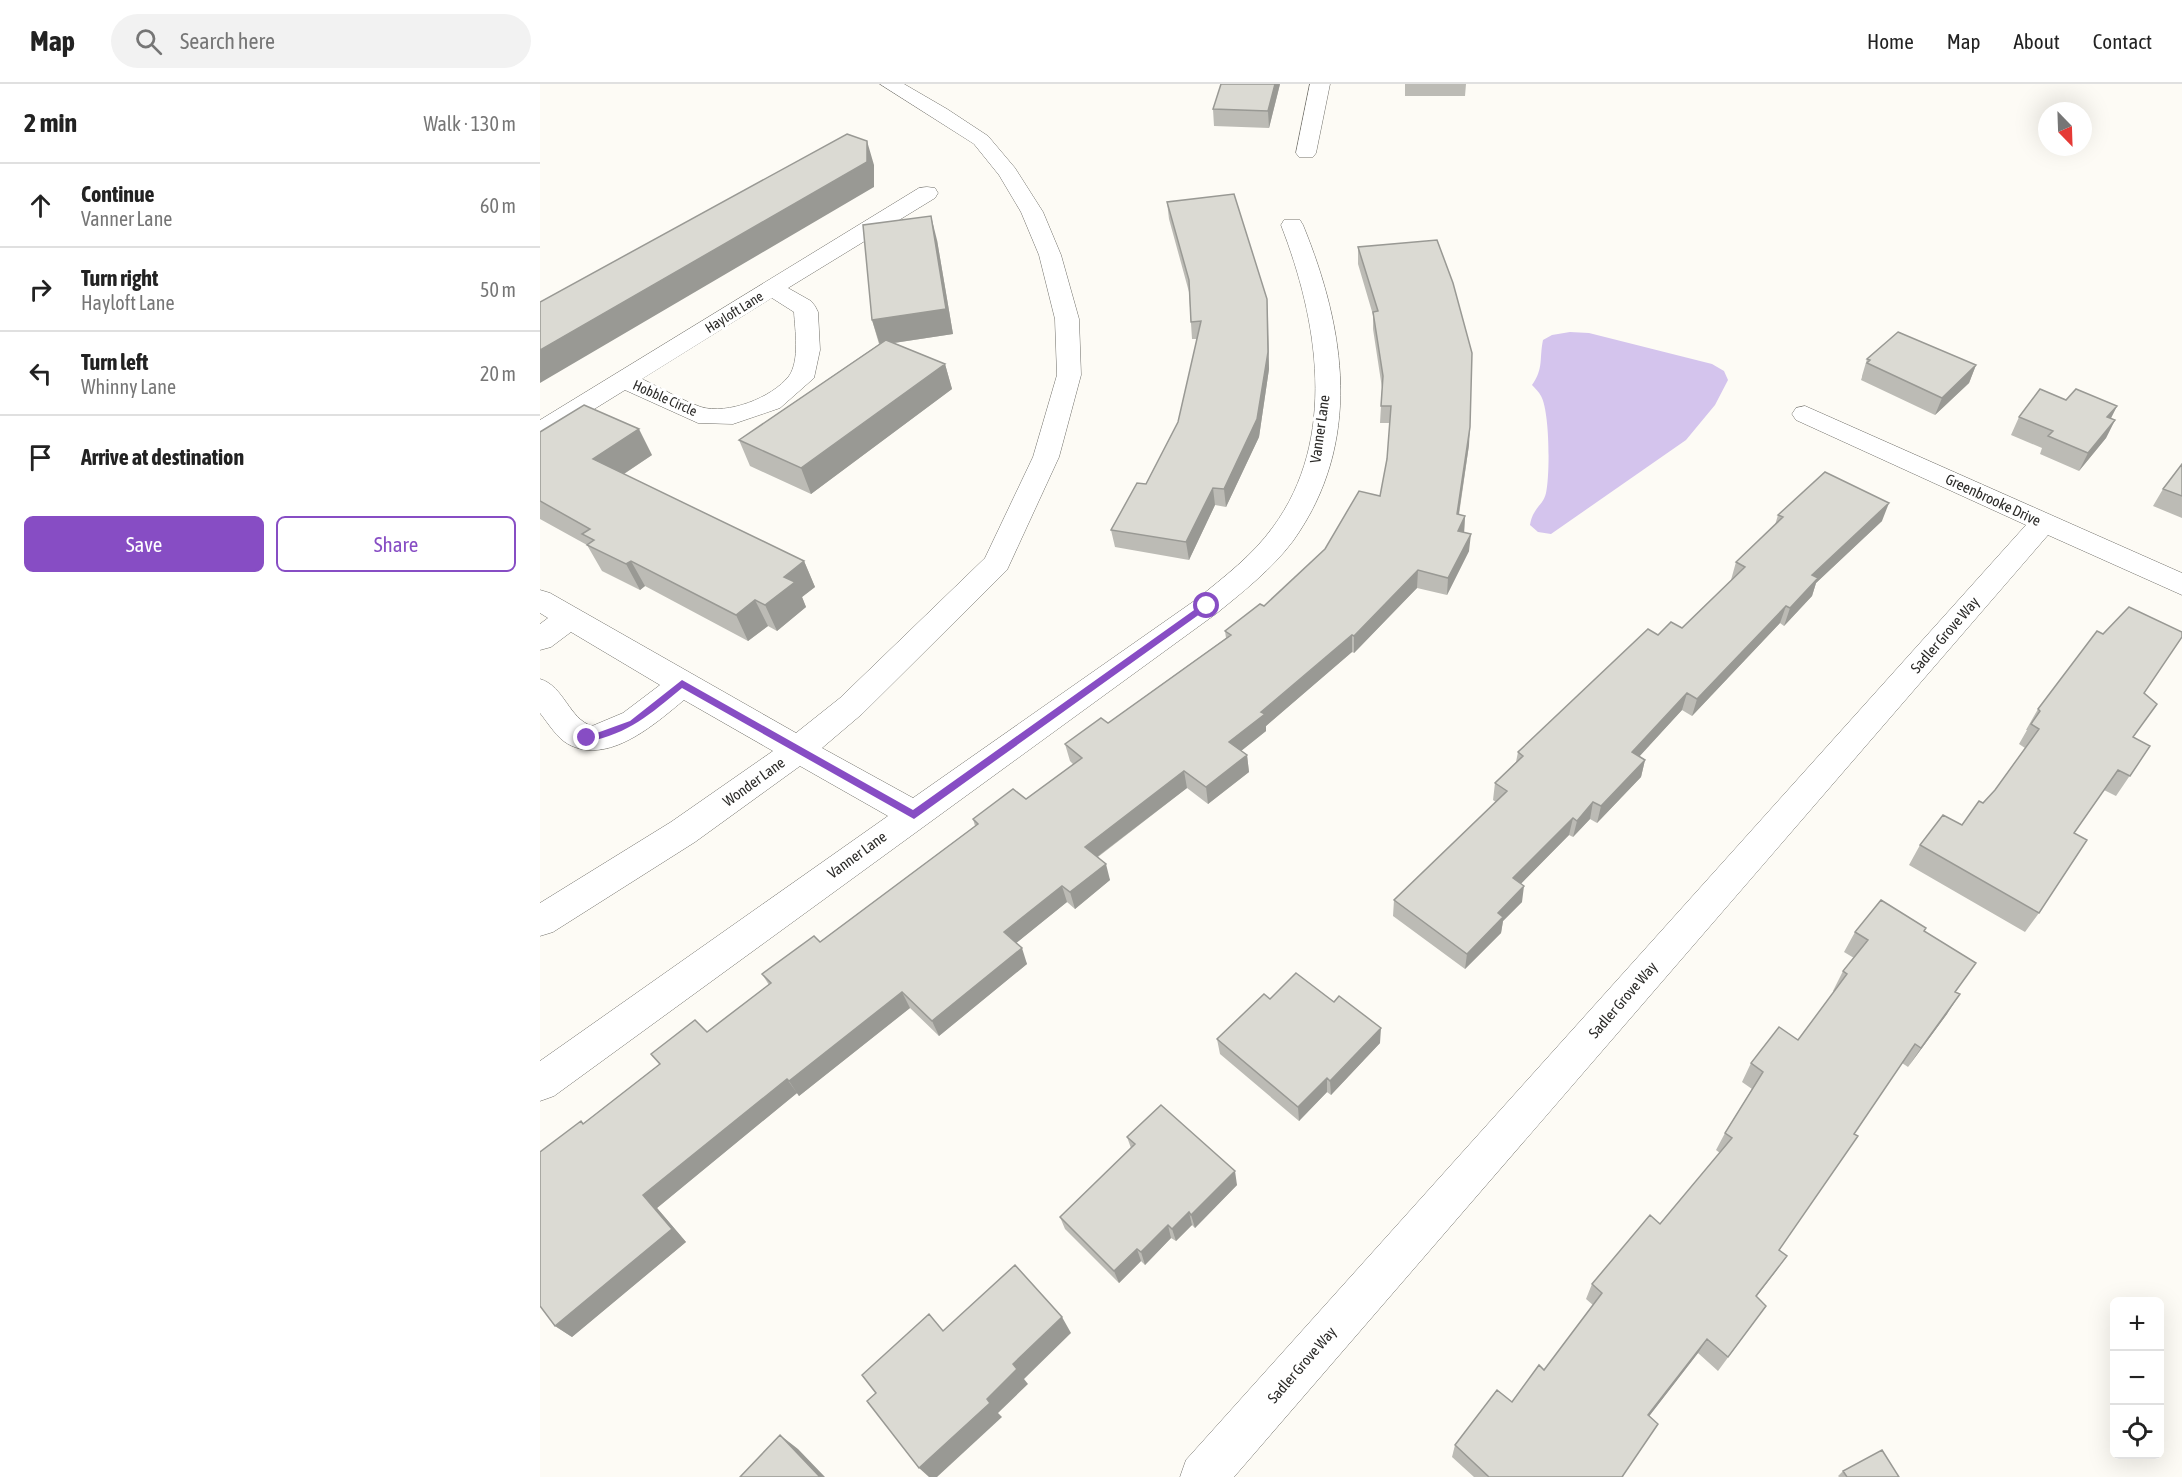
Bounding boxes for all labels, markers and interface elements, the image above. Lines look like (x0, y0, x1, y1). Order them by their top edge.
search box (111, 14, 531, 68)
text: Map (30, 25, 75, 57)
icon: search (132, 25, 165, 58)
text: Search here (180, 28, 275, 54)
text: Home (1867, 29, 1914, 53)
text: Map (1947, 29, 1981, 53)
text: About (2014, 29, 2060, 53)
text: Contact (2093, 29, 2152, 53)
north arrow (2038, 102, 2092, 156)
text: 2 min (24, 108, 77, 138)
text: Walk · 130 m (424, 112, 516, 135)
text: Continue (81, 181, 155, 207)
icon: ahead (24, 189, 57, 222)
text: 60 m (480, 194, 516, 217)
text: Vanner Lane (81, 207, 172, 230)
text: Turn right (81, 265, 158, 291)
icon: right (24, 273, 57, 306)
text: 50 m (480, 278, 516, 301)
street label: Hayloft Lane (702, 288, 766, 336)
text: Hayloft Lane (81, 291, 175, 314)
text: Turn left (81, 349, 148, 375)
icon: left (24, 357, 57, 390)
text: 20 m (480, 362, 516, 385)
text: Whinny Lane (81, 375, 176, 398)
street label: Hobble Circle (630, 377, 700, 419)
street label: Vanner Lane (1306, 394, 1333, 464)
icon: arrive (24, 441, 57, 474)
text: Arrive at destination (81, 444, 244, 470)
street label: Greenbrooke Drive (1943, 470, 2044, 529)
button: Save (24, 516, 264, 572)
button: Share (276, 516, 516, 572)
route start (1193, 592, 1219, 618)
street label: Sadler Grove Way (1907, 593, 1982, 676)
route end (573, 724, 599, 750)
street label: Wonder Lane (720, 753, 788, 810)
street label: Vanner Lane (824, 827, 890, 882)
street label: Sadler Grove Way (1585, 958, 1660, 1041)
map controls (2110, 1297, 2164, 1459)
button: + (2110, 1297, 2164, 1351)
street label: Sadler Grove Way (1264, 1323, 1339, 1406)
button: − (2110, 1351, 2164, 1405)
button: locate (2110, 1405, 2164, 1459)

